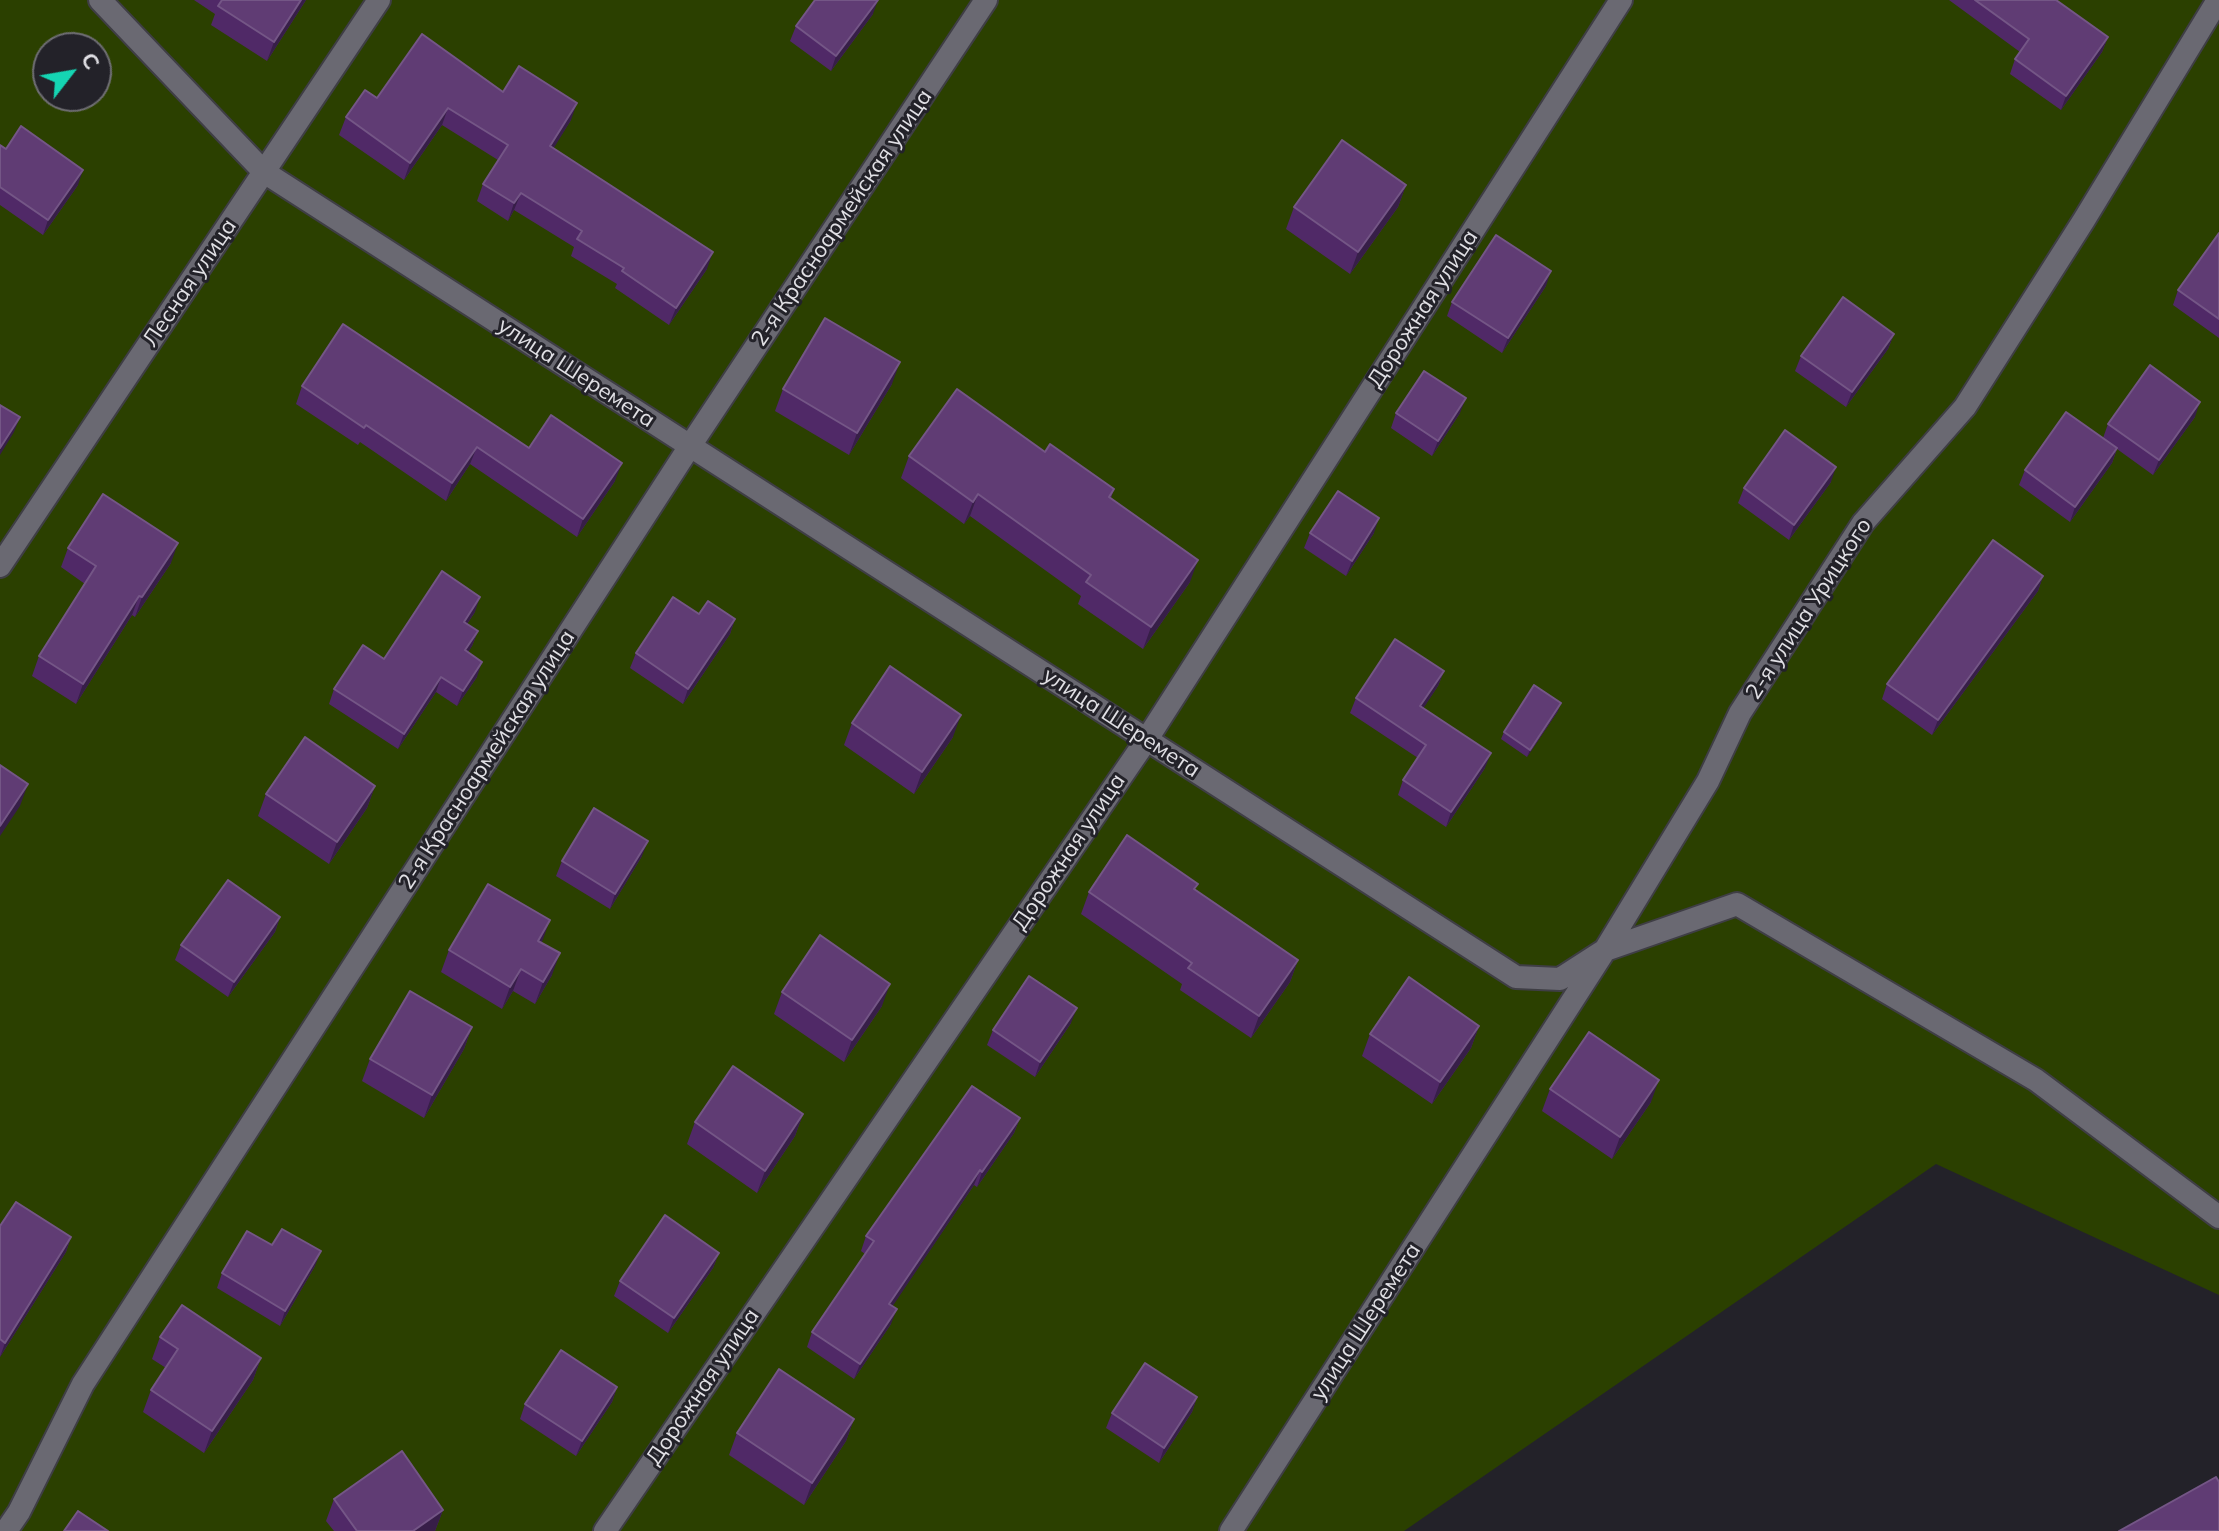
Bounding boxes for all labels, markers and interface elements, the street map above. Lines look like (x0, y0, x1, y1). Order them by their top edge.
north arrow (32, 32, 112, 112)
text: С (75, 47, 107, 74)
street label: 2-я Красноармейская улица (746, 85, 938, 351)
street label: Лесная улица (138, 214, 242, 352)
street label: Дорожная улица (1362, 225, 1484, 393)
street label: улица Шеремета (493, 312, 659, 434)
street label: 2-я улица Урицкого (1740, 513, 1878, 705)
street label: 2-я Красноармейская улица (393, 625, 581, 895)
street label: улица Шеремета (1038, 662, 1204, 784)
street label: Дорожная улица (1007, 769, 1131, 935)
street label: улица Шеремета (1305, 1239, 1427, 1405)
street label: Дорожная улица (641, 1304, 765, 1470)

